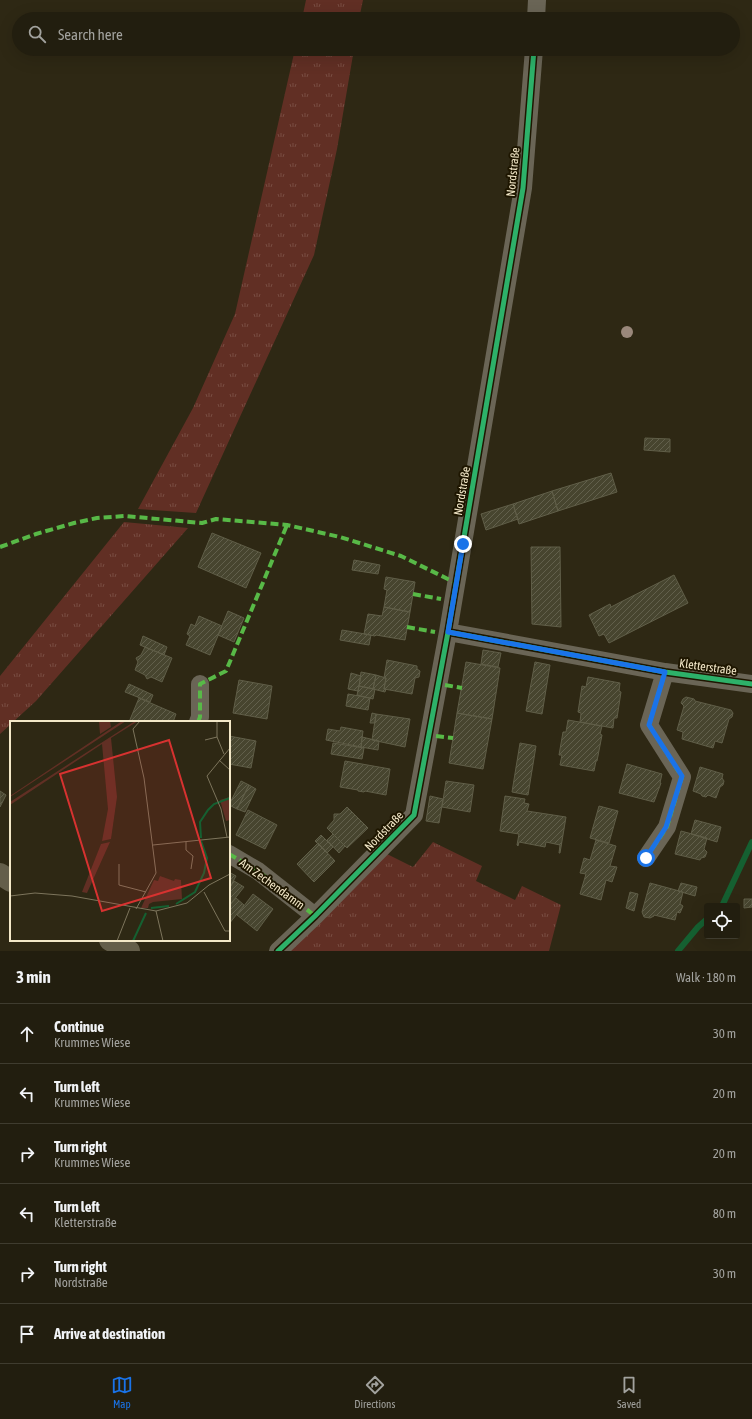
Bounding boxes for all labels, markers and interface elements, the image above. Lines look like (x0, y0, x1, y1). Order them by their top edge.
search box (12, 12, 740, 56)
icon: search (26, 23, 48, 45)
text: Search here (58, 26, 123, 43)
street label: Nordstraße (503, 147, 523, 197)
street label: Nordstraße (451, 465, 473, 517)
route end (454, 535, 472, 553)
street label: Kletterstraße (678, 656, 738, 678)
inset map (10, 721, 230, 941)
street label: Nordstraße (362, 808, 406, 854)
route start (637, 849, 655, 867)
street label: Am Zechendamm (237, 856, 307, 912)
map controls (704, 903, 740, 939)
button: locate (704, 903, 740, 939)
text: 3 min (16, 967, 51, 987)
text: Walk · 180 m (676, 970, 736, 985)
text: Continue (54, 1018, 104, 1035)
icon: ahead (16, 1023, 38, 1045)
text: 30 m (713, 1026, 736, 1041)
text: Krummes Wiese (54, 1035, 130, 1050)
text: Turn left (54, 1078, 100, 1095)
icon: left (16, 1083, 38, 1105)
text: 20 m (713, 1086, 736, 1101)
text: Krummes Wiese (54, 1095, 130, 1110)
text: Turn right (54, 1138, 107, 1155)
icon: right (16, 1143, 38, 1165)
text: 20 m (713, 1146, 736, 1161)
text: Krummes Wiese (54, 1155, 130, 1170)
text: Turn left (54, 1198, 100, 1215)
icon: left (16, 1203, 38, 1225)
text: 80 m (713, 1206, 736, 1221)
text: Kletterstraße (54, 1215, 117, 1230)
text: Turn right (54, 1258, 107, 1275)
icon: right (16, 1263, 38, 1285)
text: 30 m (713, 1266, 736, 1281)
text: Nordstraße (54, 1275, 108, 1290)
icon: arrive (16, 1323, 38, 1345)
text: Arrive at destination (54, 1325, 165, 1342)
tab: Map (111, 1374, 133, 1410)
tab: Directions (354, 1374, 395, 1410)
tab: Saved (617, 1374, 641, 1410)

